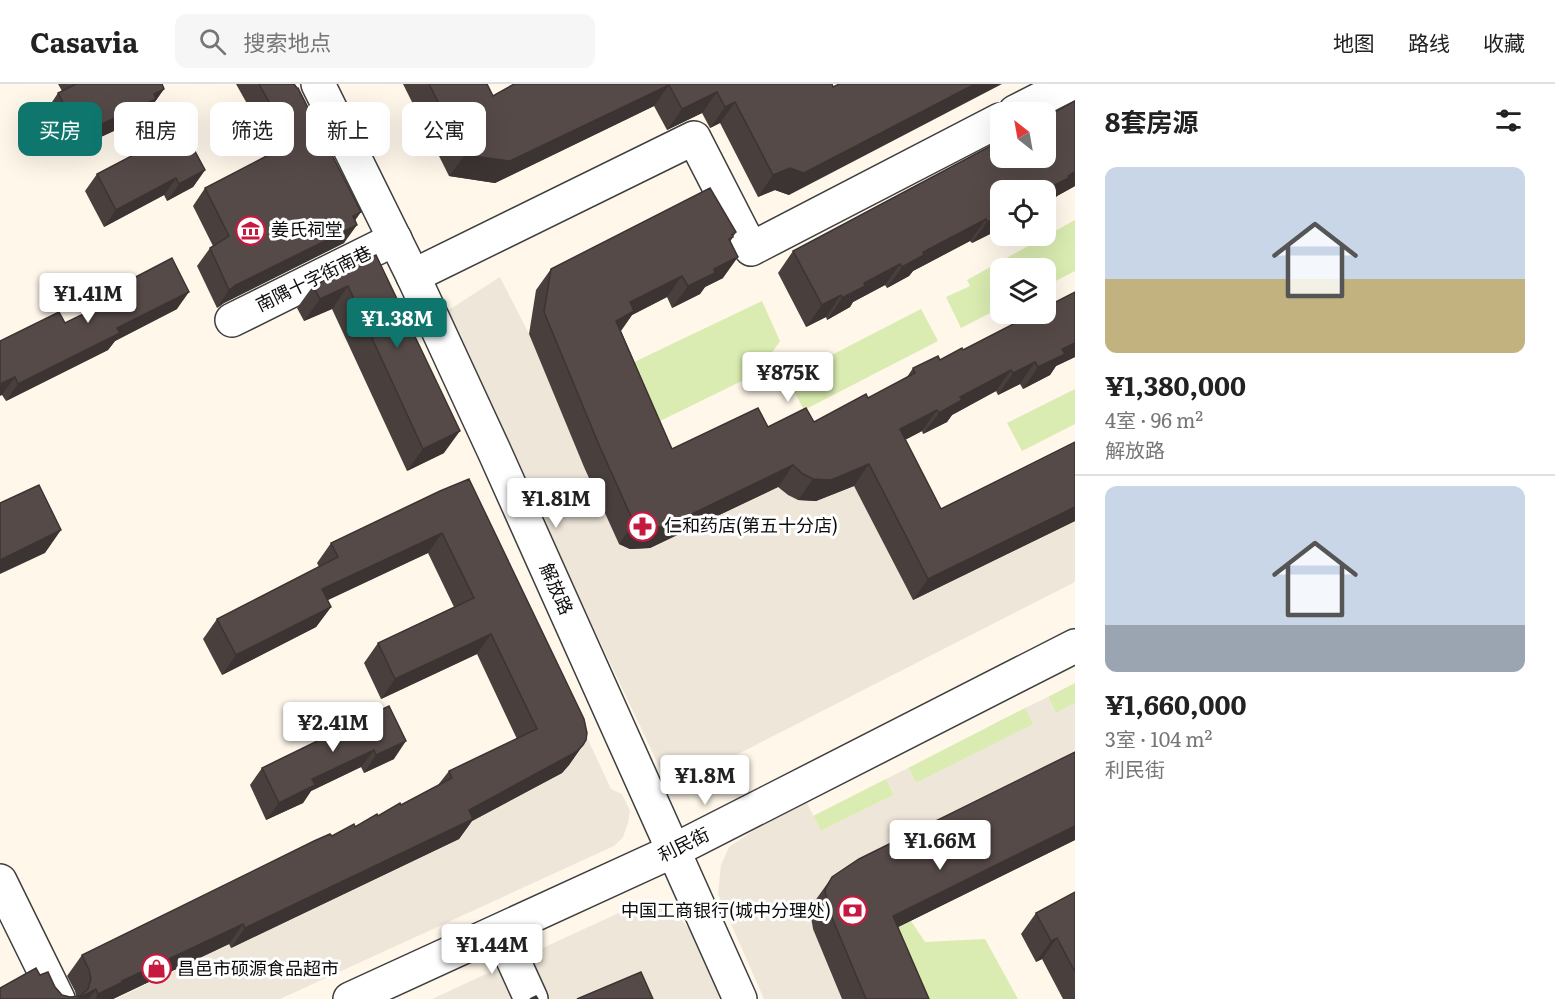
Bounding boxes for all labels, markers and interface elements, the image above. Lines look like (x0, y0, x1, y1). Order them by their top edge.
search box (175, 14, 595, 68)
text: Casavia (30, 20, 139, 62)
icon: search (196, 25, 229, 58)
text: 搜索地点 (244, 25, 332, 58)
text: 地图 (1333, 26, 1375, 57)
text: 路线 (1408, 26, 1450, 57)
text: 收藏 (1483, 26, 1525, 57)
text: 8套房源 (1105, 101, 1198, 140)
chip: 买房 (18, 102, 102, 156)
chip: 租房 (114, 102, 198, 156)
chip: 筛选 (210, 102, 294, 156)
chip: 新上 (306, 102, 390, 156)
chip: 公寓 (402, 102, 486, 156)
north arrow (990, 102, 1056, 168)
map controls (990, 102, 1056, 324)
icon: filters (1492, 104, 1525, 137)
button: locate (990, 180, 1056, 246)
icon: home (1261, 206, 1369, 314)
museum icon: 姜氏祠堂 (234, 214, 266, 246)
place label: 姜氏祠堂 (271, 215, 343, 242)
street label: 南隅十字街南巷 (251, 238, 376, 317)
button: layers (990, 258, 1056, 324)
pin: ¥1.41M (39, 273, 137, 324)
text: ¥1.41M (53, 277, 123, 307)
pin: ¥1.38M (348, 298, 446, 349)
text: ¥1.38M (361, 302, 433, 332)
pin: ¥875K (746, 352, 830, 403)
text: ¥875K (756, 356, 820, 386)
text: ¥1,380,000 (1105, 365, 1246, 404)
text: 4室 · 96 m² (1105, 404, 1203, 434)
text: 解放路 (1105, 434, 1165, 464)
pin: ¥1.81M (507, 478, 605, 529)
text: ¥1.81M (521, 482, 591, 512)
pharmacy icon: 仁和药店(第五十分店) (627, 510, 659, 542)
place label: 仁和药店(第五十分店) (664, 511, 838, 538)
icon: home (1261, 525, 1369, 633)
street label: 解放路 (534, 558, 581, 619)
text: ¥1,660,000 (1105, 684, 1247, 723)
pin: ¥2.41M (284, 702, 382, 753)
text: ¥2.41M (297, 706, 369, 736)
text: 3室 · 104 m² (1105, 723, 1213, 753)
text: 利民街 (1105, 753, 1165, 783)
pin: ¥1.8M (663, 755, 747, 806)
text: ¥1.8M (674, 759, 736, 789)
street label: 利民街 (653, 820, 714, 868)
pin: ¥1.66M (891, 820, 989, 871)
text: ¥1.66M (904, 824, 976, 854)
bank icon: 中国工商银行(城中分理处) (836, 895, 868, 927)
place label: 中国工商银行(城中分理处) (621, 896, 831, 923)
pin: ¥1.44M (443, 924, 541, 975)
text: ¥1.44M (455, 928, 529, 958)
shop icon: 昌邑市硕源食品超市 (140, 953, 172, 985)
place label: 昌邑市硕源食品超市 (177, 954, 339, 981)

